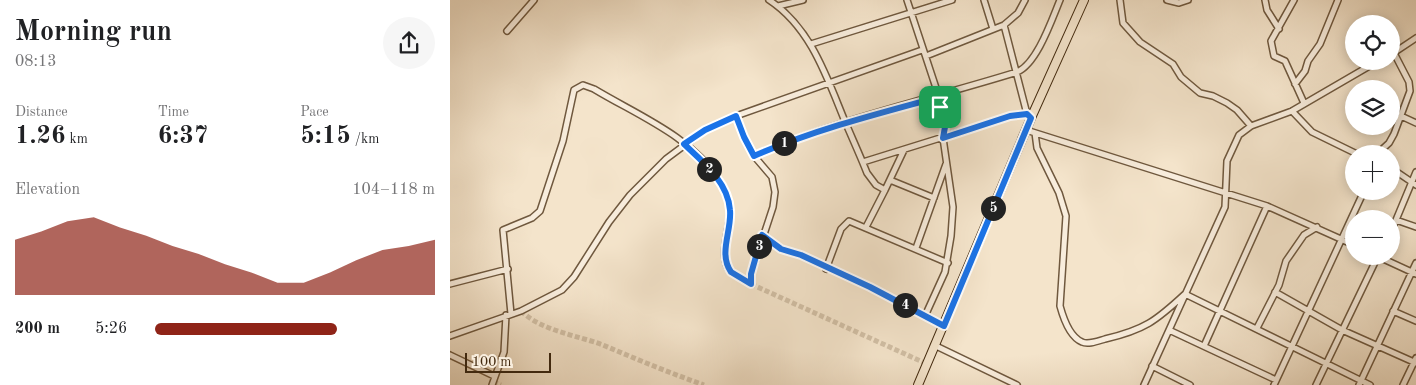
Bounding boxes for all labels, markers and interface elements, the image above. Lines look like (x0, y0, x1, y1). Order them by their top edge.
map controls (1345, 15, 1400, 265)
button: locate (1345, 15, 1400, 70)
button: share (383, 17, 435, 69)
text: Morning run (15, 19, 172, 47)
text: 08:13 (15, 54, 57, 70)
button: layers (1345, 80, 1400, 135)
pin (919, 86, 961, 128)
icon: arrive (926, 93, 954, 121)
text: Distance (15, 105, 68, 119)
text: Time (158, 105, 189, 119)
text: Pace (300, 105, 329, 119)
text: 1.26 (15, 124, 66, 149)
text: 6:37 (158, 124, 208, 149)
text: 5:15 (300, 124, 351, 149)
pin: 1 (772, 130, 796, 156)
text: km (66, 132, 88, 146)
text: /km (351, 132, 379, 146)
text: 1 (780, 136, 789, 150)
button: + (1345, 145, 1400, 200)
pin: 2 (696, 156, 722, 182)
text: 2 (705, 162, 714, 176)
text: Elevation (15, 182, 80, 198)
text: 104–118 m (352, 182, 435, 198)
pin: 5 (980, 196, 1006, 220)
text: 5 (989, 201, 998, 215)
button: − (1345, 210, 1400, 265)
pin: 3 (746, 234, 772, 258)
text: 3 (755, 239, 764, 253)
pin: 4 (892, 292, 918, 318)
text: 4 (901, 298, 910, 312)
text: 200 m (15, 321, 60, 337)
text: 5:26 (95, 321, 127, 337)
scale bar (465, 350, 551, 373)
text: 100 m (472, 355, 511, 369)

